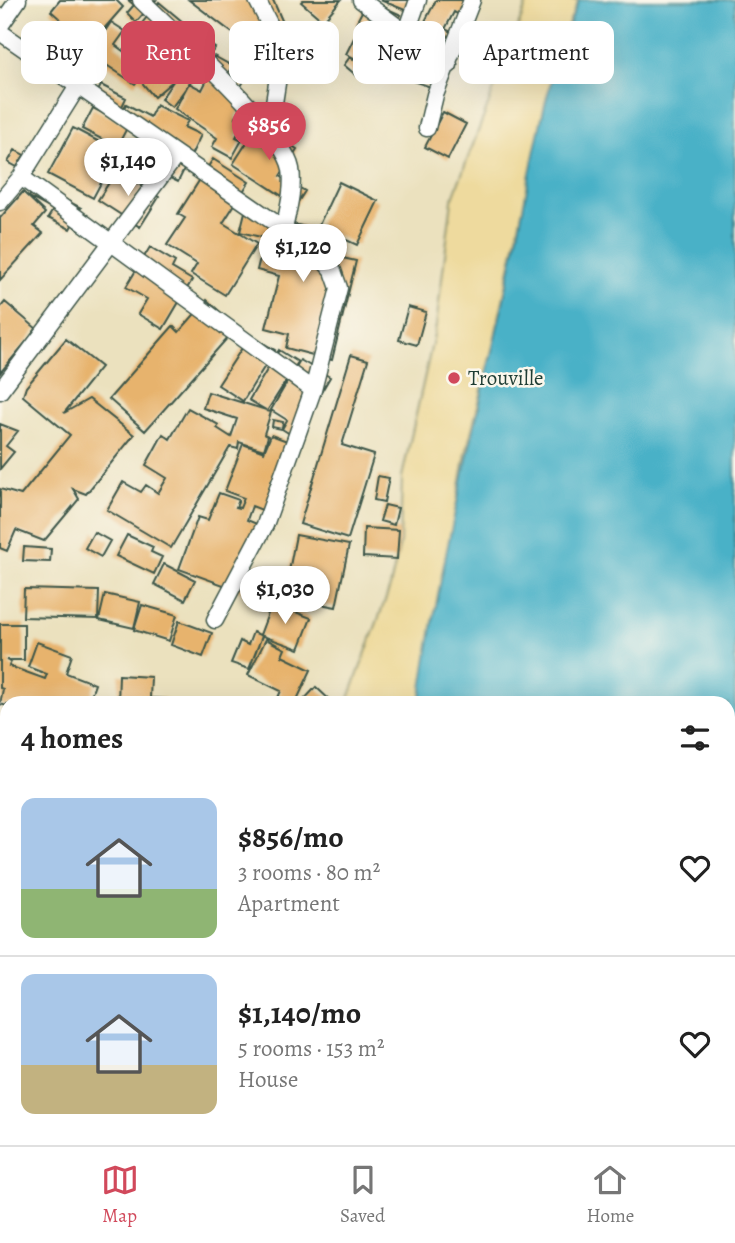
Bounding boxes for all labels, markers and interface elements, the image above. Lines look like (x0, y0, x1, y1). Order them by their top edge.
chip: Buy (21, 21, 107, 84)
chip: Rent (121, 21, 215, 84)
chip: Filters (229, 21, 339, 84)
chip: New (353, 21, 445, 84)
chip: Apartment (459, 21, 614, 84)
pin: $856 (228, 102, 310, 162)
text: $856 (248, 109, 290, 140)
pin: $1,140 (71, 138, 185, 198)
text: $1,140 (100, 145, 156, 176)
pin: $1,120 (246, 224, 360, 284)
text: $1,120 (275, 231, 331, 262)
place label: Trouville (468, 364, 543, 392)
marker: Trouville (446, 370, 462, 386)
pin: $1,030 (228, 566, 342, 626)
text: $1,030 (256, 573, 314, 604)
text: 4 homes (21, 718, 123, 758)
icon: filters (676, 719, 714, 757)
text: $856/mo (238, 817, 344, 857)
icon: home (77, 826, 161, 910)
icon: heart (676, 849, 714, 887)
text: 3 rooms · 80 m² (238, 857, 380, 888)
text: Apartment (238, 888, 340, 919)
text: $1,140/mo (238, 993, 361, 1033)
icon: home (77, 1002, 161, 1086)
icon: heart (676, 1025, 714, 1063)
text: 5 rooms · 153 m² (238, 1033, 385, 1064)
text: House (238, 1064, 298, 1095)
tab: Map (101, 1161, 139, 1229)
tab: Saved (340, 1161, 385, 1229)
tab: Home (587, 1161, 634, 1229)

